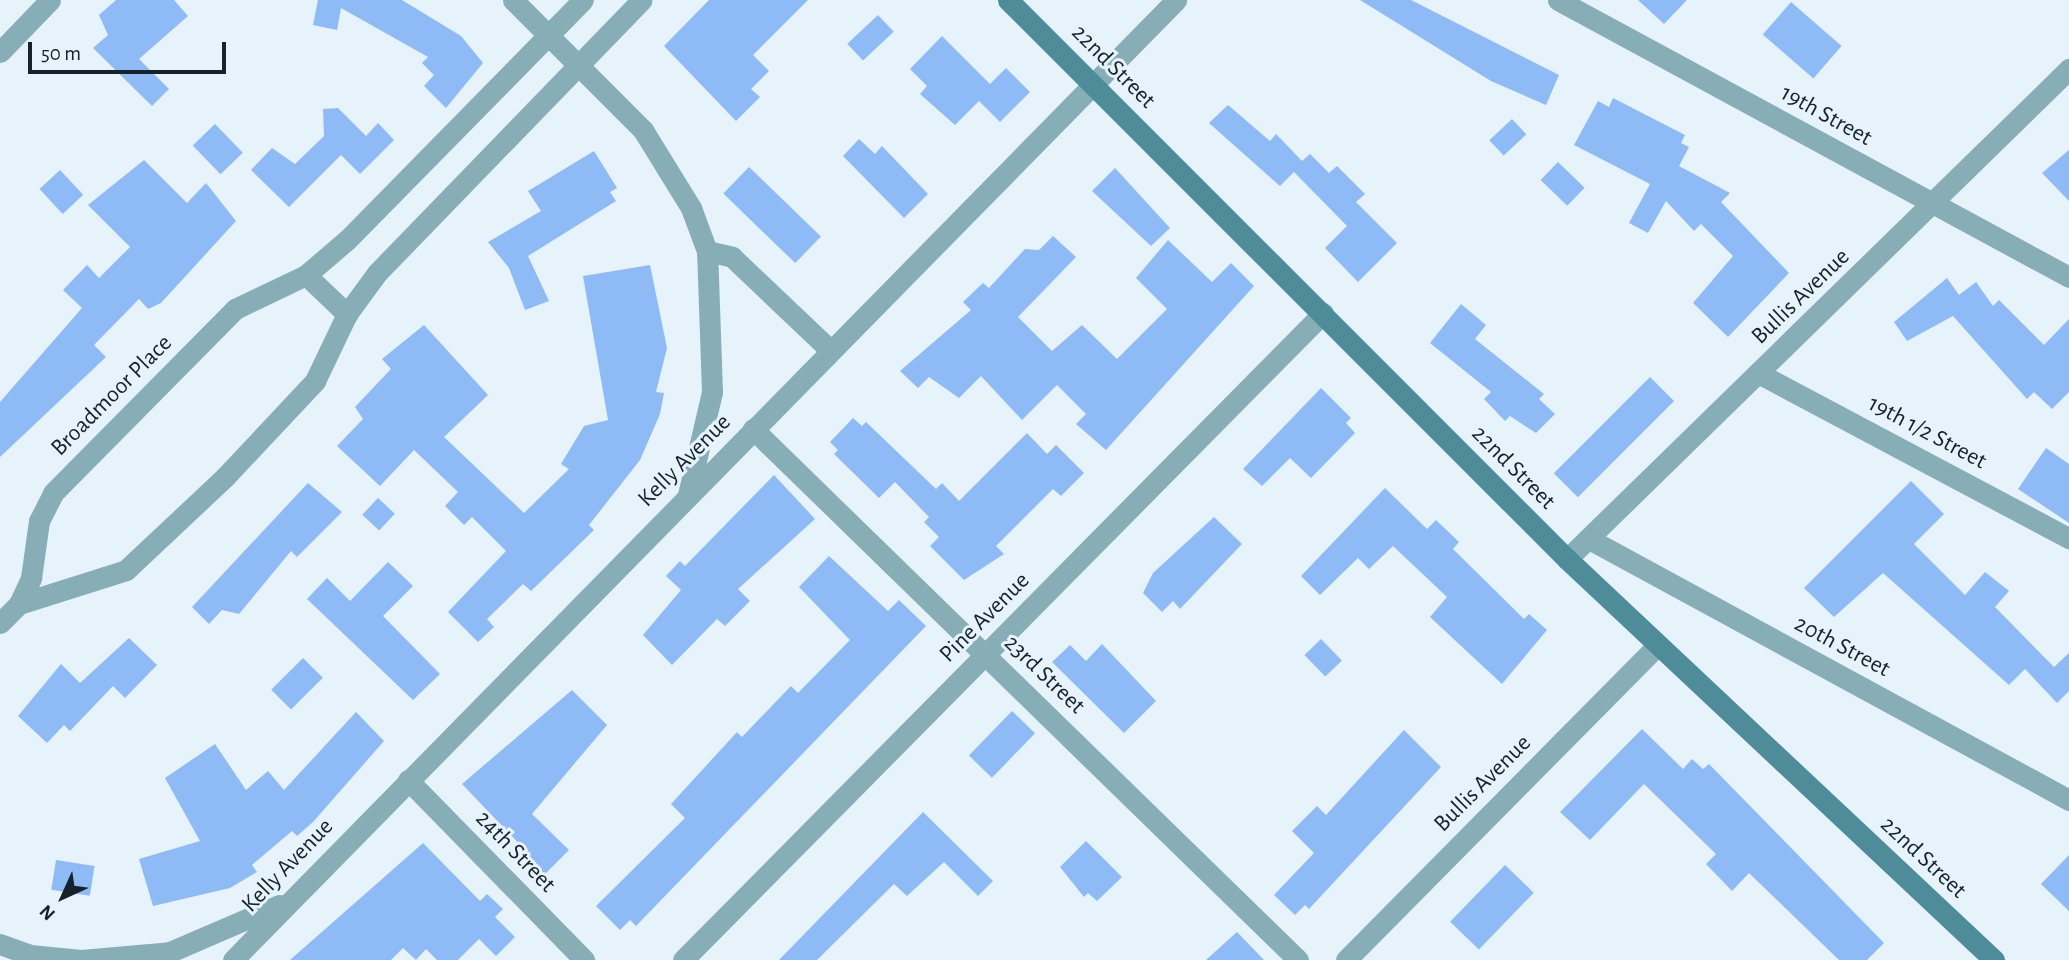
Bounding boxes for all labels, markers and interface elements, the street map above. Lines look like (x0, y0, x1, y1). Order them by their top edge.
street label: 22nd Street (1065, 19, 1161, 115)
scale bar (32, 28, 229, 72)
text: 50 m (41, 43, 81, 64)
street label: 19th Street (1775, 79, 1877, 153)
street label: Bullis Avenue (1746, 243, 1856, 351)
street label: Broadmoor Place (45, 329, 179, 463)
street label: 19th 1/2 Street (1863, 390, 1991, 476)
street label: Kelly Avenue (633, 409, 737, 513)
street label: 22nd Street (1465, 420, 1561, 516)
street label: Pine Avenue (934, 567, 1036, 669)
street label: 20th Street (1789, 610, 1895, 684)
street label: 23rd Street (998, 629, 1090, 721)
street label: Bullis Avenue (1428, 729, 1538, 839)
street label: 24th Street (469, 805, 561, 899)
street label: 22nd Street (1874, 811, 1972, 905)
street label: Kelly Avenue (236, 813, 340, 919)
north arrow (28, 862, 98, 932)
text: N (36, 901, 59, 924)

